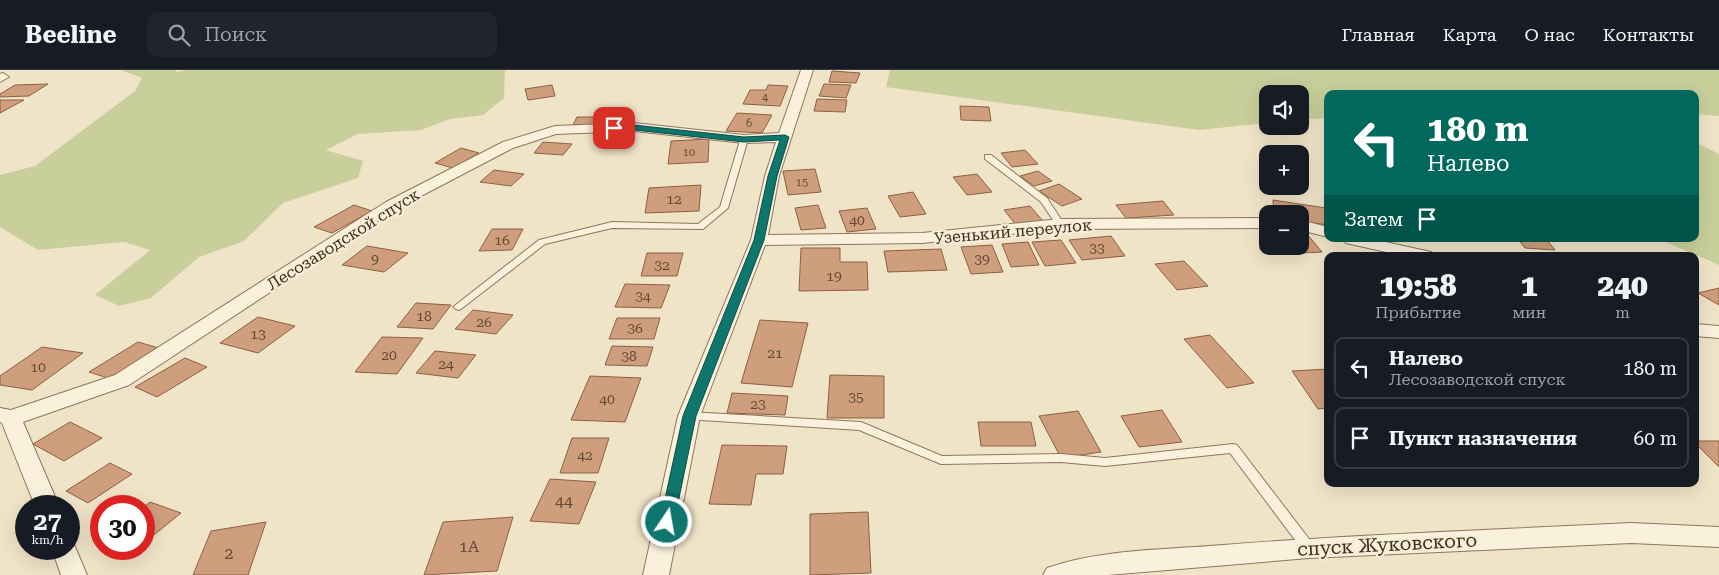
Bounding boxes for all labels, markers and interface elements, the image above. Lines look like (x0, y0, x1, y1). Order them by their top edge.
search box (147, 12, 497, 57)
text: Beeline (25, 21, 117, 49)
icon: search (165, 21, 193, 49)
text: Поиск (205, 23, 267, 46)
text: Главная (1342, 24, 1415, 45)
text: Карта (1443, 24, 1497, 45)
text: О нас (1525, 24, 1575, 45)
text: Контакты (1603, 24, 1694, 45)
map controls (1259, 85, 1309, 255)
button: sound (1259, 85, 1309, 135)
house number: 4 (762, 91, 769, 104)
pin (593, 107, 635, 149)
text: 180 m (1427, 109, 1528, 150)
icon: left (1344, 110, 1409, 175)
icon: arrive (600, 114, 628, 142)
house number: 6 (746, 117, 752, 130)
button: + (1259, 145, 1309, 195)
house number: 10 (683, 146, 695, 159)
text: Налево (1427, 151, 1510, 176)
house number: 15 (796, 176, 808, 189)
street label: Лесозаводской спуск (263, 185, 423, 294)
house number: 12 (666, 191, 682, 207)
button: − (1259, 205, 1309, 255)
icon: arrive (1413, 205, 1441, 233)
text: Затем (1344, 208, 1403, 231)
house number: 40 (849, 212, 865, 228)
street label: Узенький переулок (933, 215, 1093, 248)
house number: 16 (494, 232, 510, 248)
house number: 33 (1089, 240, 1105, 256)
house number: 9 (371, 251, 379, 267)
house number: 39 (974, 251, 990, 267)
house number: 32 (654, 257, 670, 273)
house number: 19 (826, 268, 842, 284)
text: 19:58 (1379, 268, 1457, 303)
text: 1 (1521, 268, 1538, 303)
text: 240 (1597, 268, 1648, 303)
house number: 34 (635, 288, 651, 304)
text: Прибытие (1375, 303, 1461, 322)
text: мин (1512, 303, 1546, 322)
text: m (1615, 303, 1630, 322)
house number: 18 (416, 308, 432, 324)
house number: 26 (476, 314, 492, 330)
house number: 36 (627, 320, 643, 336)
house number: 13 (250, 326, 266, 342)
house number: 21 (767, 345, 783, 361)
house number: 20 (381, 347, 397, 363)
text: Налево (1389, 347, 1463, 370)
house number: 38 (621, 348, 637, 364)
icon: left (1346, 354, 1374, 382)
house number: 24 (438, 356, 454, 372)
text: 180 m (1623, 357, 1677, 380)
house number: 10 (30, 359, 46, 375)
text: Лесозаводской спуск (1389, 370, 1566, 389)
house number: 35 (848, 389, 864, 405)
house number: 40 (599, 391, 615, 407)
house number: 23 (750, 396, 766, 412)
icon: arrive (1346, 424, 1374, 452)
text: Пункт назначения (1389, 427, 1577, 450)
text: 60 m (1634, 427, 1677, 450)
house number: 42 (577, 447, 593, 463)
house number: 44 (555, 492, 573, 511)
speed limit sign: 30 (90, 495, 155, 560)
position arrow (640, 495, 692, 547)
text: 27 (33, 507, 62, 536)
street label: спуск Жуковского (1296, 528, 1478, 561)
text: km/h (31, 533, 64, 547)
house number: 1А (459, 537, 480, 556)
house number: 2 (225, 544, 234, 563)

